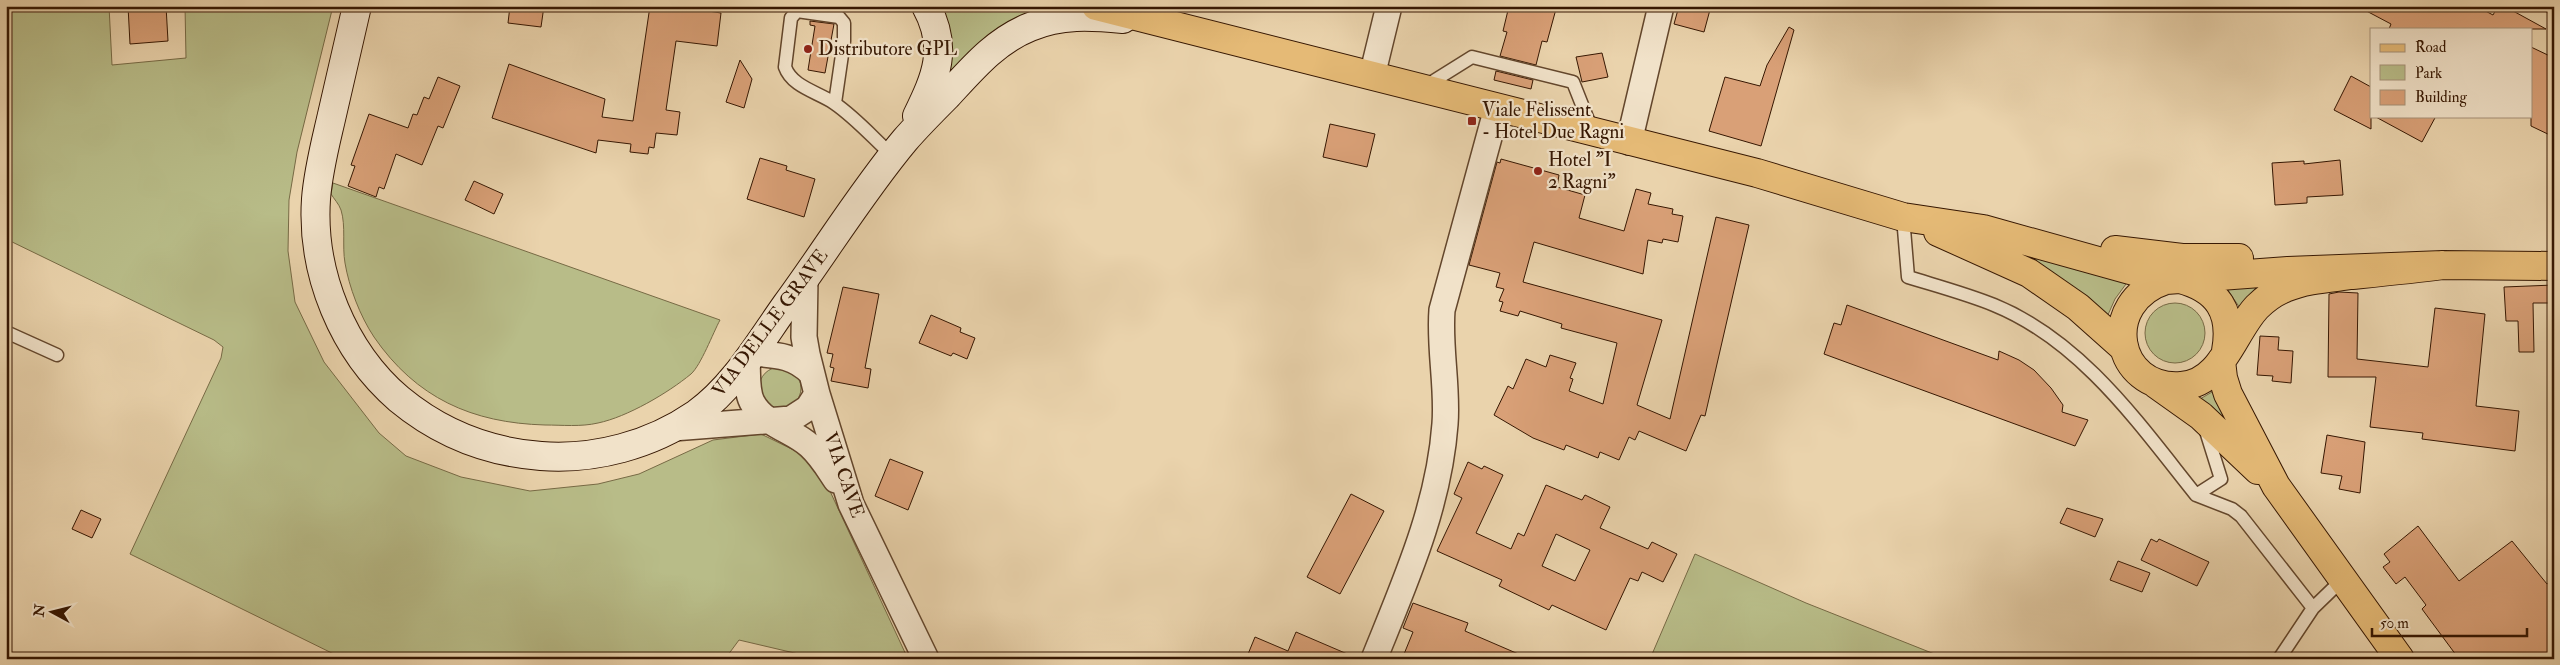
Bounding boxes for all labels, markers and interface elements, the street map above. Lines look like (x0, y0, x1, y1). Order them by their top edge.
legend (2370, 28, 2532, 118)
place label: Distributore GPL (818, 37, 958, 61)
text: Road (2415, 38, 2447, 57)
marker: Distributore GPL (802, 43, 814, 55)
text: Park (2415, 64, 2442, 83)
text: Building (2415, 88, 2467, 107)
place label: Viale Felissent - Hotel Due Ragni (1482, 98, 1624, 144)
marker: Viale Felissent - Hotel Due Ragni (1466, 115, 1478, 127)
place label: Hotel "I 2 Ragni" (1548, 148, 1616, 194)
marker: Hotel "I 2 Ragni" (1532, 165, 1544, 177)
street label: VIA DELLE GRAVE (707, 244, 834, 402)
street label: VIA CAVE (818, 429, 870, 521)
north arrow (28, 588, 78, 638)
text: N (30, 603, 49, 619)
scale bar (2372, 605, 2528, 637)
text: 50 m (2380, 614, 2409, 633)

